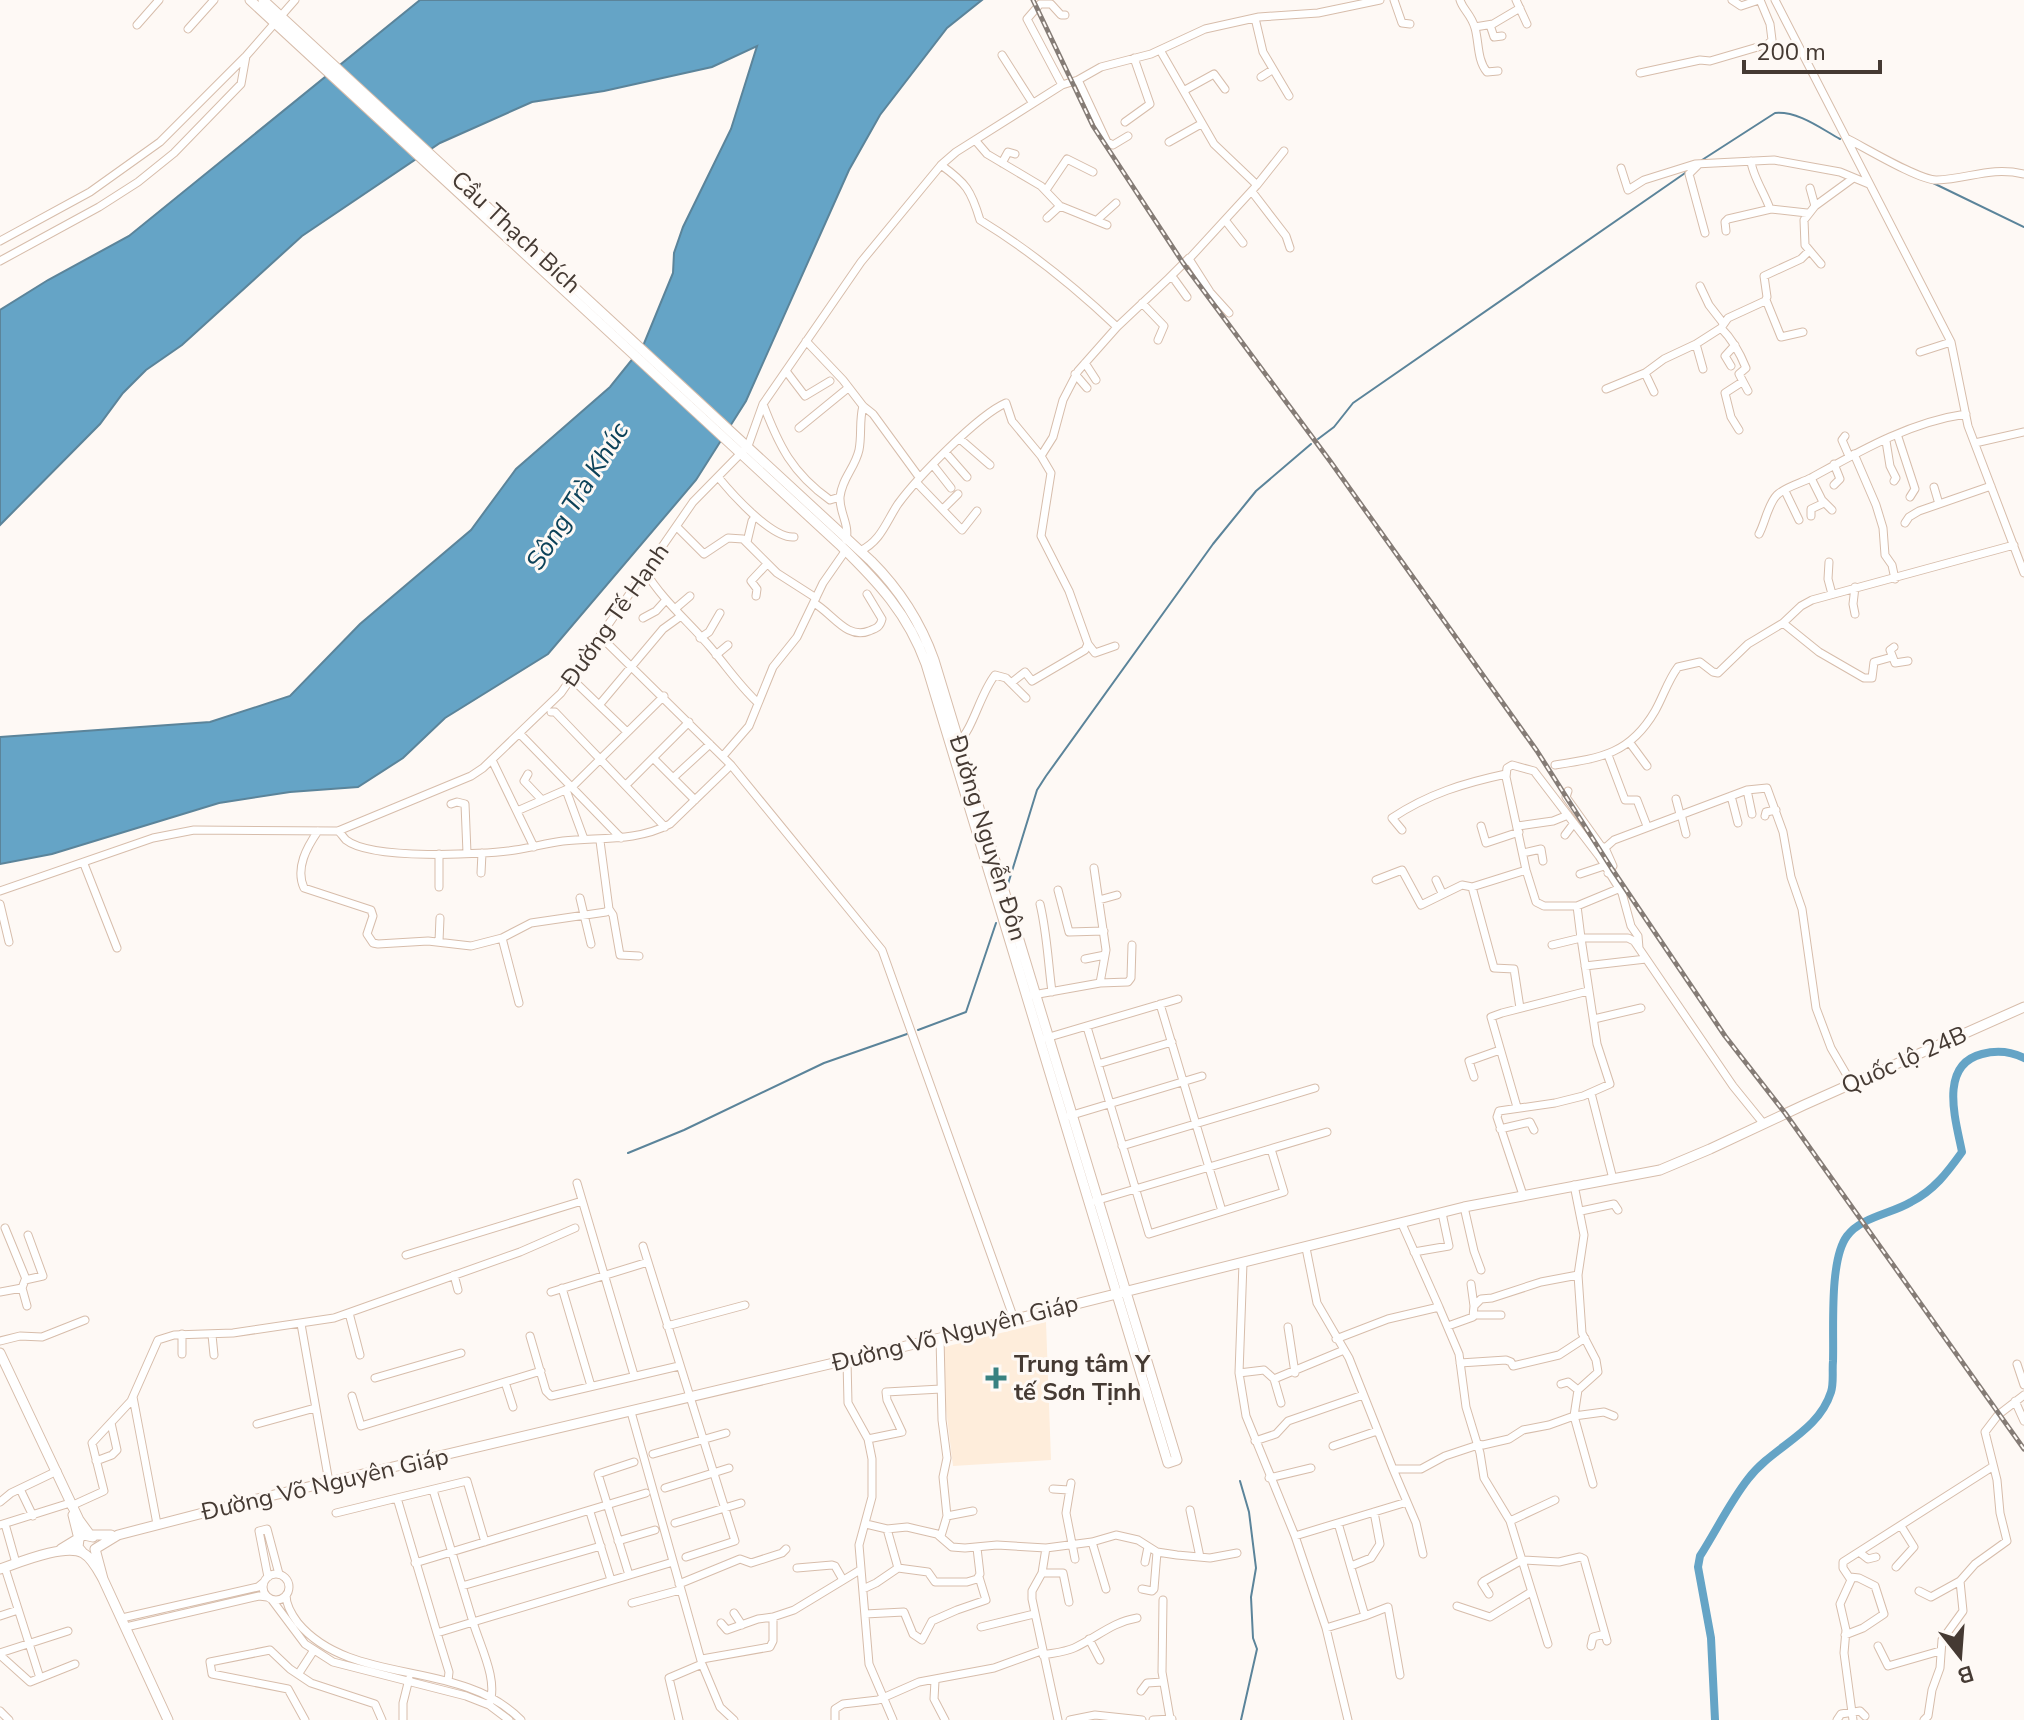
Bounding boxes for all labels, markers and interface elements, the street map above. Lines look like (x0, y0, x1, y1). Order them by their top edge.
scale bar (1744, 24, 1880, 74)
text: 200 m (1756, 36, 1826, 68)
street label: Cầu Thạch Bích (444, 164, 588, 300)
water label: Sông Trà Khúc (518, 415, 637, 577)
street label: Đường Tế Hanh (553, 537, 676, 694)
street label: Đường Nguyễn Đôn (941, 730, 1034, 945)
street label: Quốc lộ 24B (1836, 1018, 1972, 1102)
street label: Đường Võ Nguyên Giáp (827, 1287, 1082, 1379)
place label: Trung tâm Y tế Sơn Tịnh (1014, 1348, 1151, 1408)
marker: Trung tâm Y tế Sơn Tịnh (985, 1367, 1007, 1389)
street label: Đường Võ Nguyên Giáp (197, 1440, 452, 1528)
north arrow (1920, 1616, 2000, 1696)
text: B (1954, 1658, 1977, 1691)

